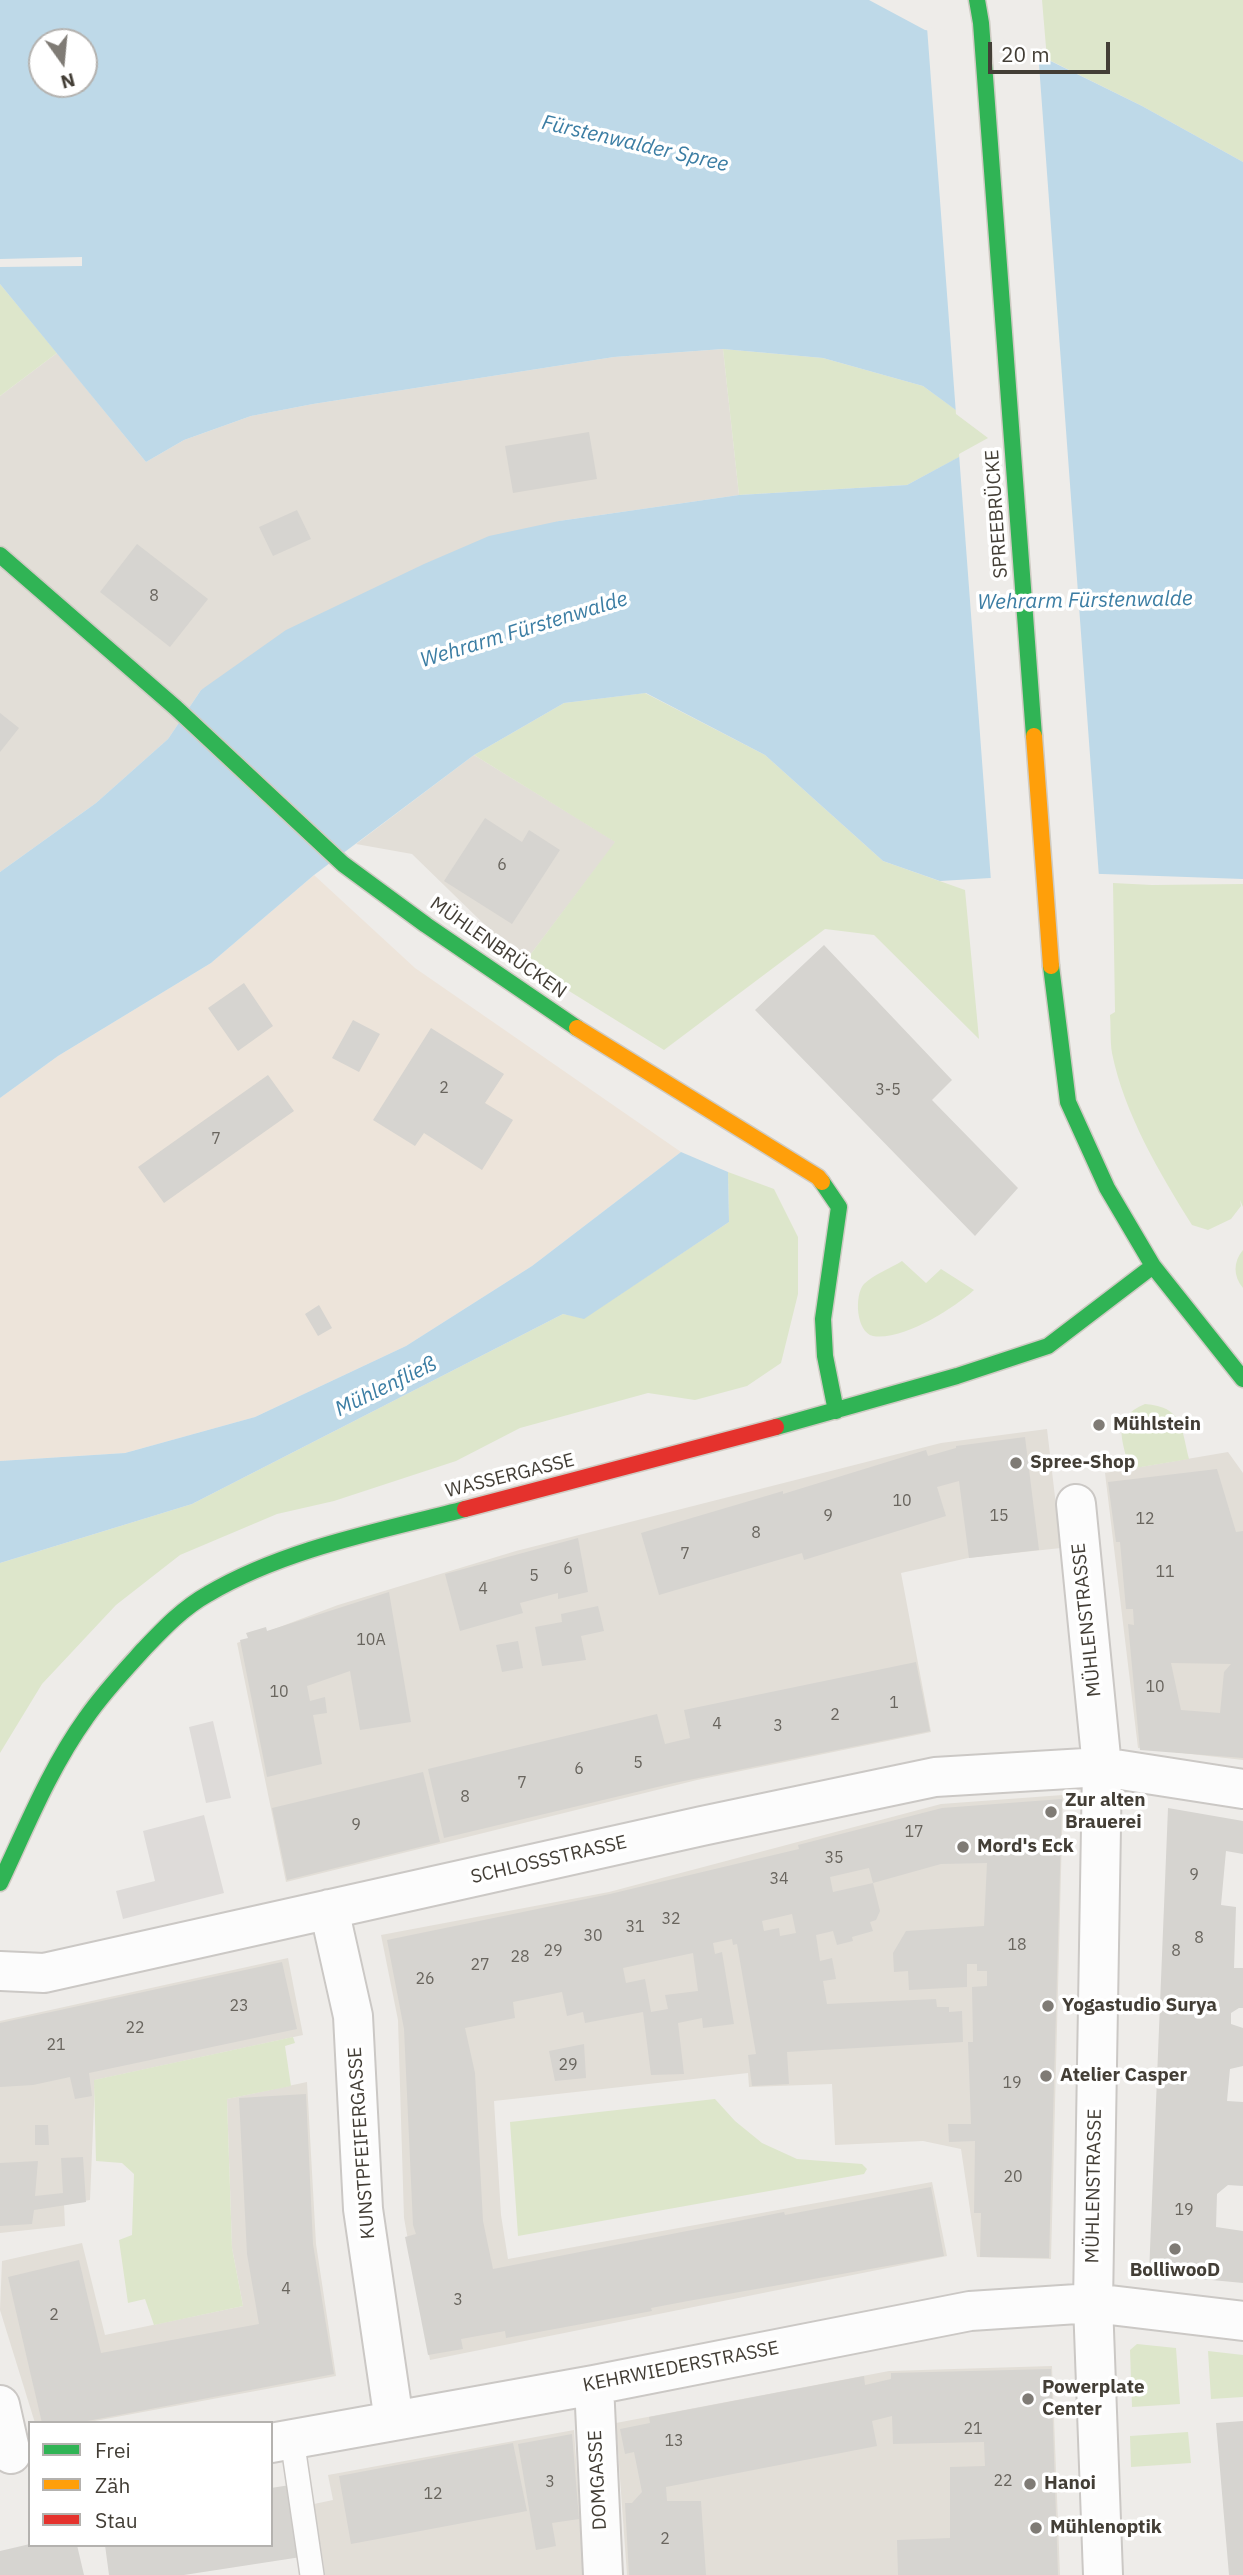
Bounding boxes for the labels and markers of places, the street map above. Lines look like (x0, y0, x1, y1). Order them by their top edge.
place label: Mühlstein (1113, 1414, 1201, 1436)
marker: Mühlstein (1091, 1417, 1107, 1433)
place label: Spree-Shop (1030, 1452, 1135, 1474)
marker: Spree-Shop (1008, 1455, 1024, 1471)
place label: Zur alten Brauerei (1065, 1790, 1146, 1834)
marker: Zur alten Brauerei (1043, 1804, 1059, 1820)
place label: Mord's Eck (977, 1836, 1074, 1858)
marker: Mord's Eck (955, 1839, 971, 1855)
place label: Yogastudio Surya (1062, 1995, 1217, 2017)
marker: Yogastudio Surya (1040, 1998, 1056, 2014)
place label: Atelier Casper (1060, 2065, 1187, 2087)
marker: Atelier Casper (1038, 2068, 1054, 2084)
marker: BolliwooD (1167, 2241, 1183, 2257)
place label: BolliwooD (1130, 2260, 1220, 2282)
place label: Powerplate Center (1042, 2377, 1145, 2421)
marker: Powerplate Center (1020, 2391, 1036, 2407)
place label: Hanoi (1044, 2473, 1096, 2495)
marker: Hanoi (1022, 2476, 1038, 2492)
place label: Mühlenoptik (1050, 2517, 1162, 2539)
marker: Mühlenoptik (1028, 2520, 1044, 2536)

